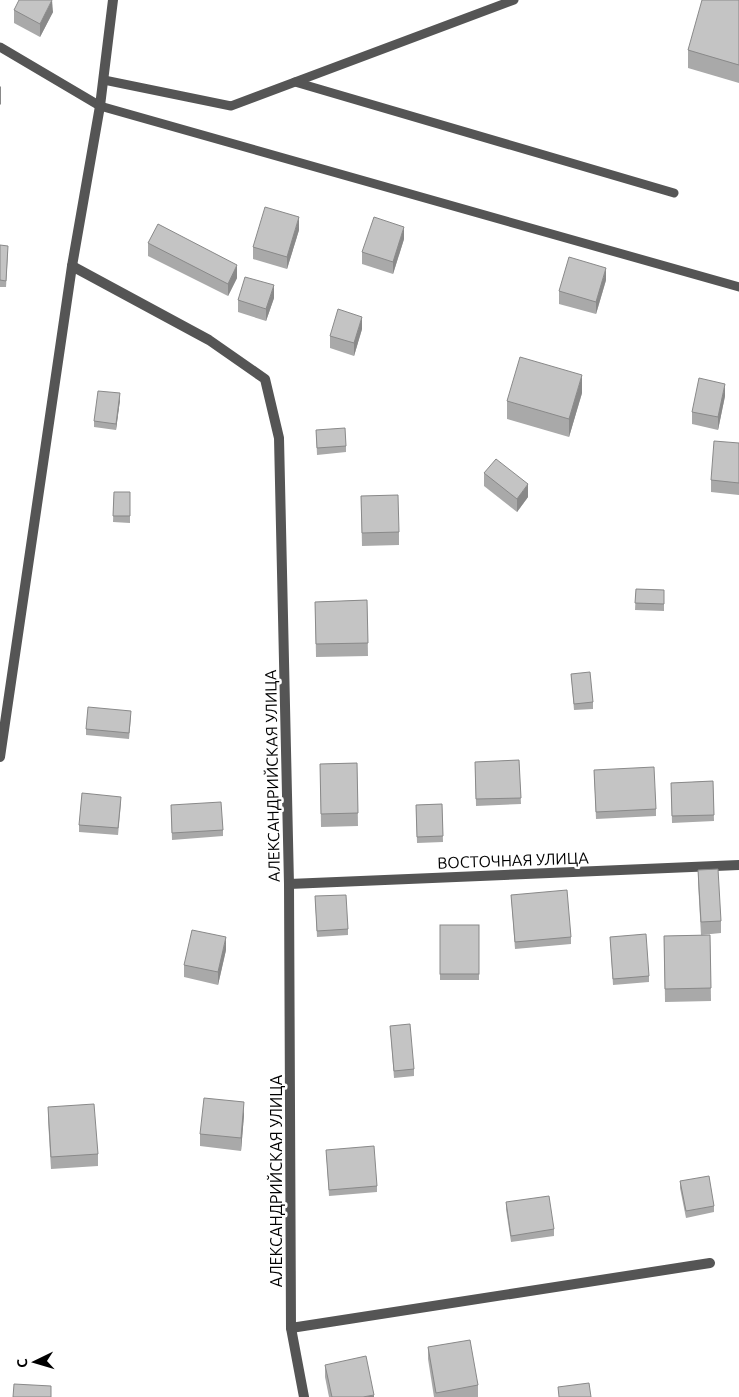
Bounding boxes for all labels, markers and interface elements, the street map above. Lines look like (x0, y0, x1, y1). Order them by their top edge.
street label: АЛЕКСАНДРИЙСКАЯ УЛИЦА (260, 669, 283, 882)
street label: ВОСТОЧНАЯ УЛИЦА (437, 848, 590, 872)
street label: АЛЕКСАНДРИЙСКАЯ УЛИЦА (266, 1074, 285, 1287)
north arrow (10, 1337, 60, 1387)
text: С (14, 1358, 30, 1368)

